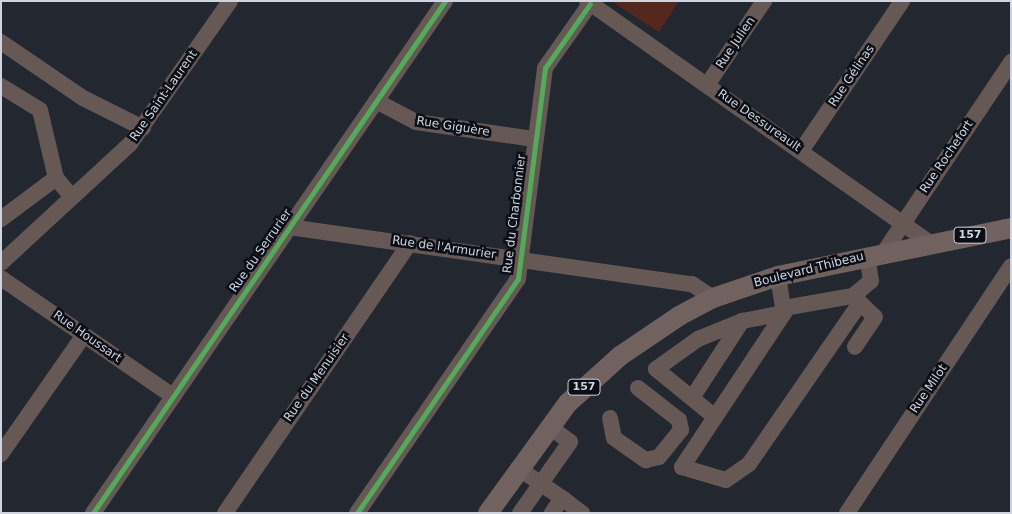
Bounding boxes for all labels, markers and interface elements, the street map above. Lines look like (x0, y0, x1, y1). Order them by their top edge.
street label: Rue Julien (713, 14, 759, 72)
street label: Rue Gélinas (826, 42, 878, 110)
street label: Rue Saint-Laurent (127, 48, 201, 144)
street label: Rue Dessureault (715, 87, 803, 155)
street label: Rue Giguère (415, 114, 491, 140)
street label: Rue Rochefort (917, 118, 977, 196)
street label: Rue du Charbonnier (501, 154, 529, 274)
street label: Rue du Serrurier (227, 207, 295, 295)
road number: 157 (952, 226, 988, 244)
street label: Rue de l'Armurier (391, 234, 497, 262)
street label: Boulevard Thibeau (753, 249, 865, 291)
street label: Rue Houssart (50, 308, 124, 366)
street label: Rue du Menuisier (281, 331, 353, 425)
street label: Rue Milot (907, 362, 951, 416)
road number: 157 (566, 378, 602, 396)

